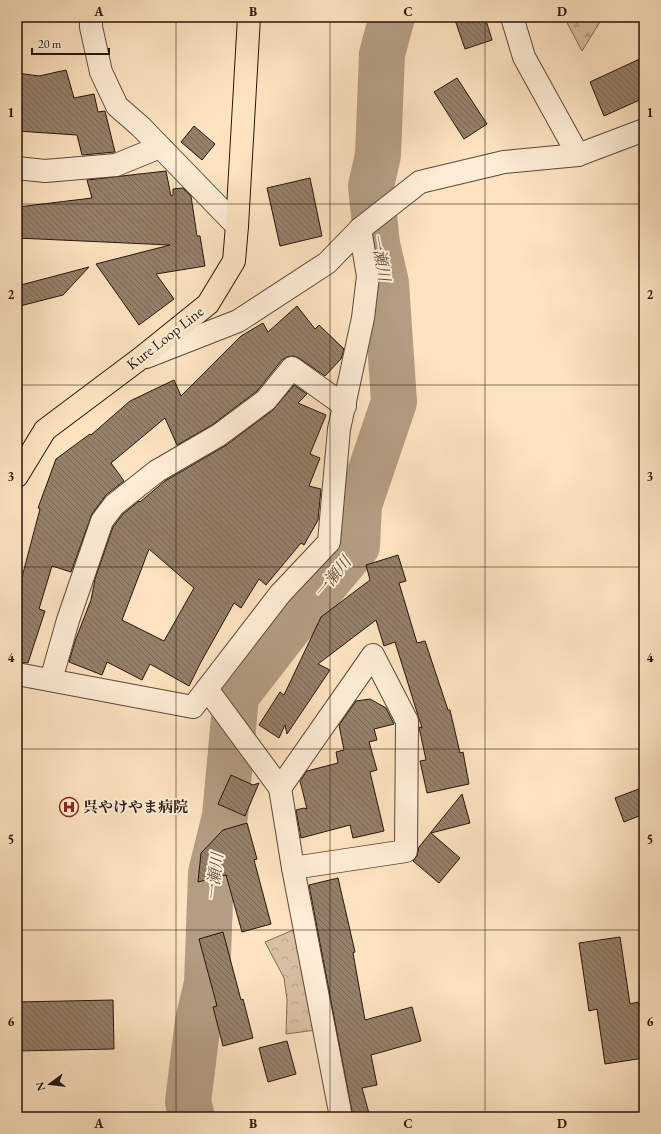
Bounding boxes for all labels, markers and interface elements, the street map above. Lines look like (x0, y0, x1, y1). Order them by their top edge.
text: A (93, 3, 104, 20)
text: B (249, 3, 257, 20)
text: C (403, 3, 413, 20)
text: D (557, 3, 567, 20)
scale bar (32, 30, 109, 56)
text: 20 m (38, 36, 62, 52)
text: 1 (8, 104, 15, 121)
text: 1 (647, 104, 654, 121)
water label: 一瀬川 (366, 232, 395, 285)
text: 2 (8, 286, 15, 303)
text: 2 (647, 286, 654, 303)
street label: Kure Loop Line (122, 302, 207, 374)
text: 3 (8, 468, 15, 485)
text: 3 (647, 468, 654, 485)
water label: 一瀬川 (309, 551, 357, 603)
text: 4 (8, 649, 15, 666)
text: 4 (647, 649, 654, 666)
hospital icon: 呉やけやま病院 (58, 796, 80, 818)
place label: 呉やけやま病院 (83, 797, 188, 816)
text: 5 (8, 831, 14, 848)
text: 5 (647, 831, 653, 848)
water label: 一瀬川 (201, 850, 228, 902)
text: 6 (8, 1013, 15, 1030)
text: 6 (647, 1013, 654, 1030)
north arrow (30, 1064, 70, 1104)
text: N (32, 1080, 48, 1093)
text: A (93, 1115, 104, 1132)
text: B (249, 1115, 257, 1132)
text: C (403, 1115, 413, 1132)
text: D (557, 1115, 567, 1132)

